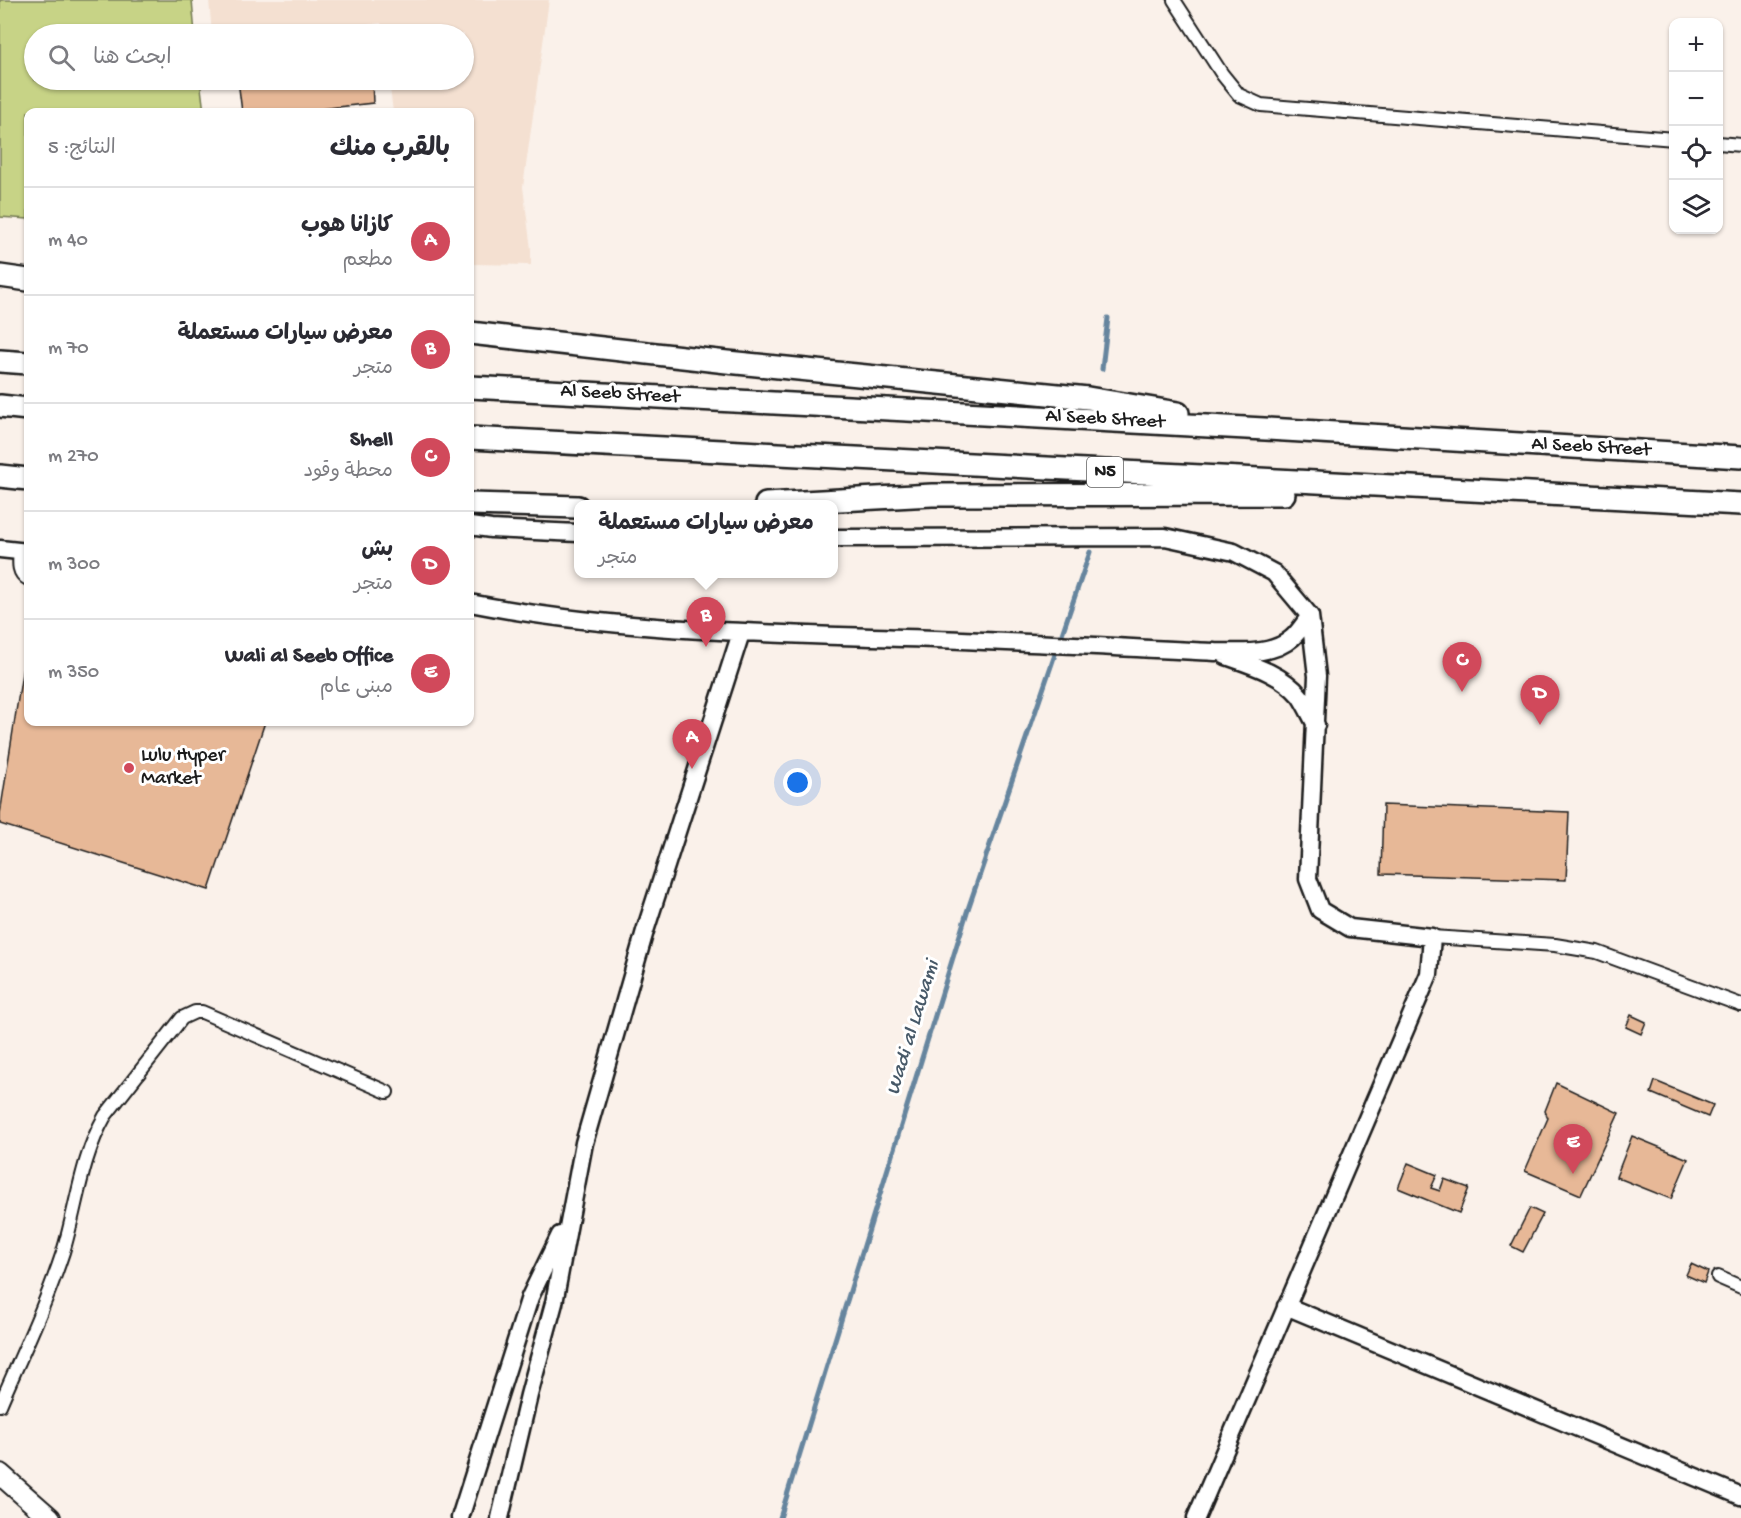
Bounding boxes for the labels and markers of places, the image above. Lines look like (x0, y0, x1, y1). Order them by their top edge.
pin: B (686, 598, 726, 647)
pin: C (1442, 642, 1482, 692)
pin: D (1520, 676, 1560, 725)
pin: A (672, 720, 712, 769)
place label: Lulu Hyper Market (141, 745, 227, 791)
marker: Lulu Hyper Market (122, 761, 136, 775)
pin: E (1554, 1124, 1592, 1174)

